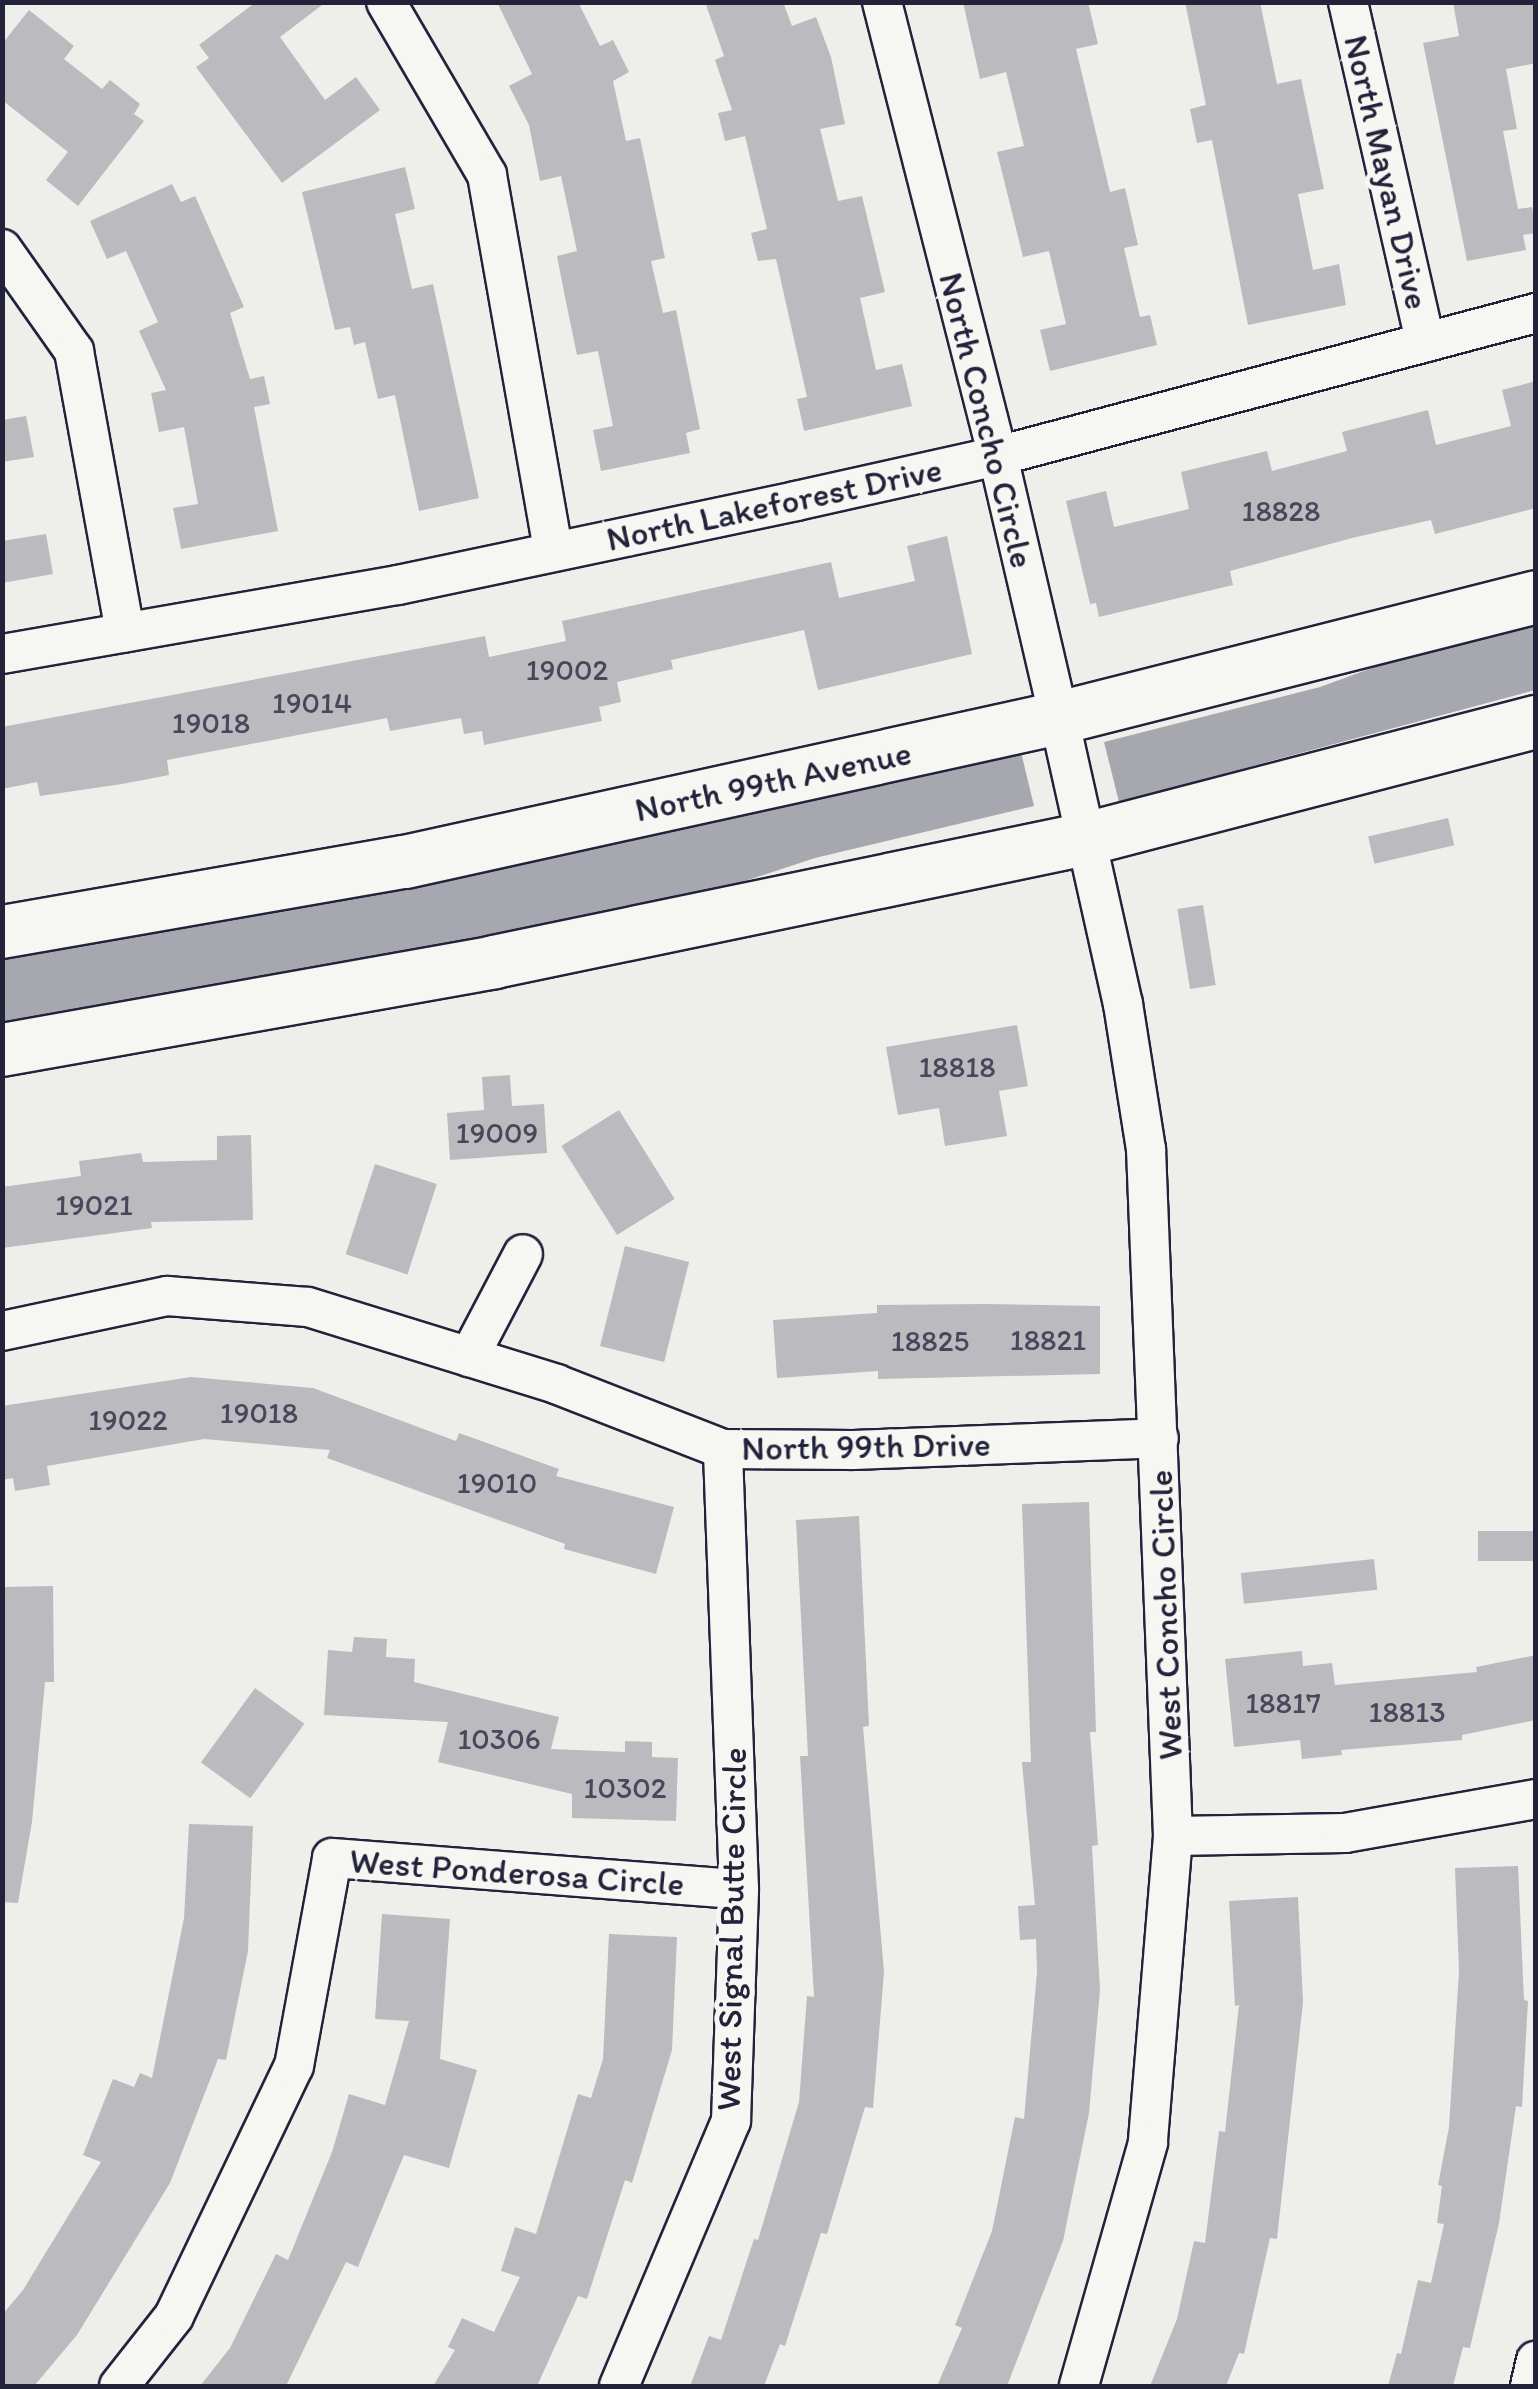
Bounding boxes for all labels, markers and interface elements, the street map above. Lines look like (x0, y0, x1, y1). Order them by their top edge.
street label: North Mayan Drive (1335, 31, 1439, 313)
street label: North Concho Circle (930, 268, 1044, 572)
street label: North Lakeforest Drive (602, 448, 946, 560)
house number: 18828 (1241, 493, 1321, 529)
house number: 19002 (526, 652, 608, 688)
house number: 19014 (272, 685, 352, 721)
house number: 19018 (172, 705, 250, 741)
street label: North 99th Avenue (632, 731, 914, 831)
house number: 18818 (918, 1049, 996, 1085)
house number: 19009 (456, 1115, 538, 1151)
house number: 19021 (55, 1187, 133, 1223)
house number: 18821 (1010, 1322, 1086, 1358)
house number: 18825 (891, 1323, 969, 1359)
house number: 19018 (220, 1395, 298, 1431)
house number: 19022 (88, 1402, 168, 1438)
street label: North 99th Drive (741, 1423, 991, 1469)
house number: 19010 (457, 1465, 537, 1501)
street label: West Concho Circle (1139, 1469, 1191, 1761)
house number: 18817 (1245, 1685, 1321, 1721)
house number: 18813 (1368, 1694, 1446, 1730)
house number: 10306 (457, 1721, 541, 1757)
street label: West Signal Butte Circle (707, 1748, 755, 2110)
house number: 10302 (583, 1770, 667, 1806)
street label: West Ponderosa Circle (348, 1839, 686, 1905)

